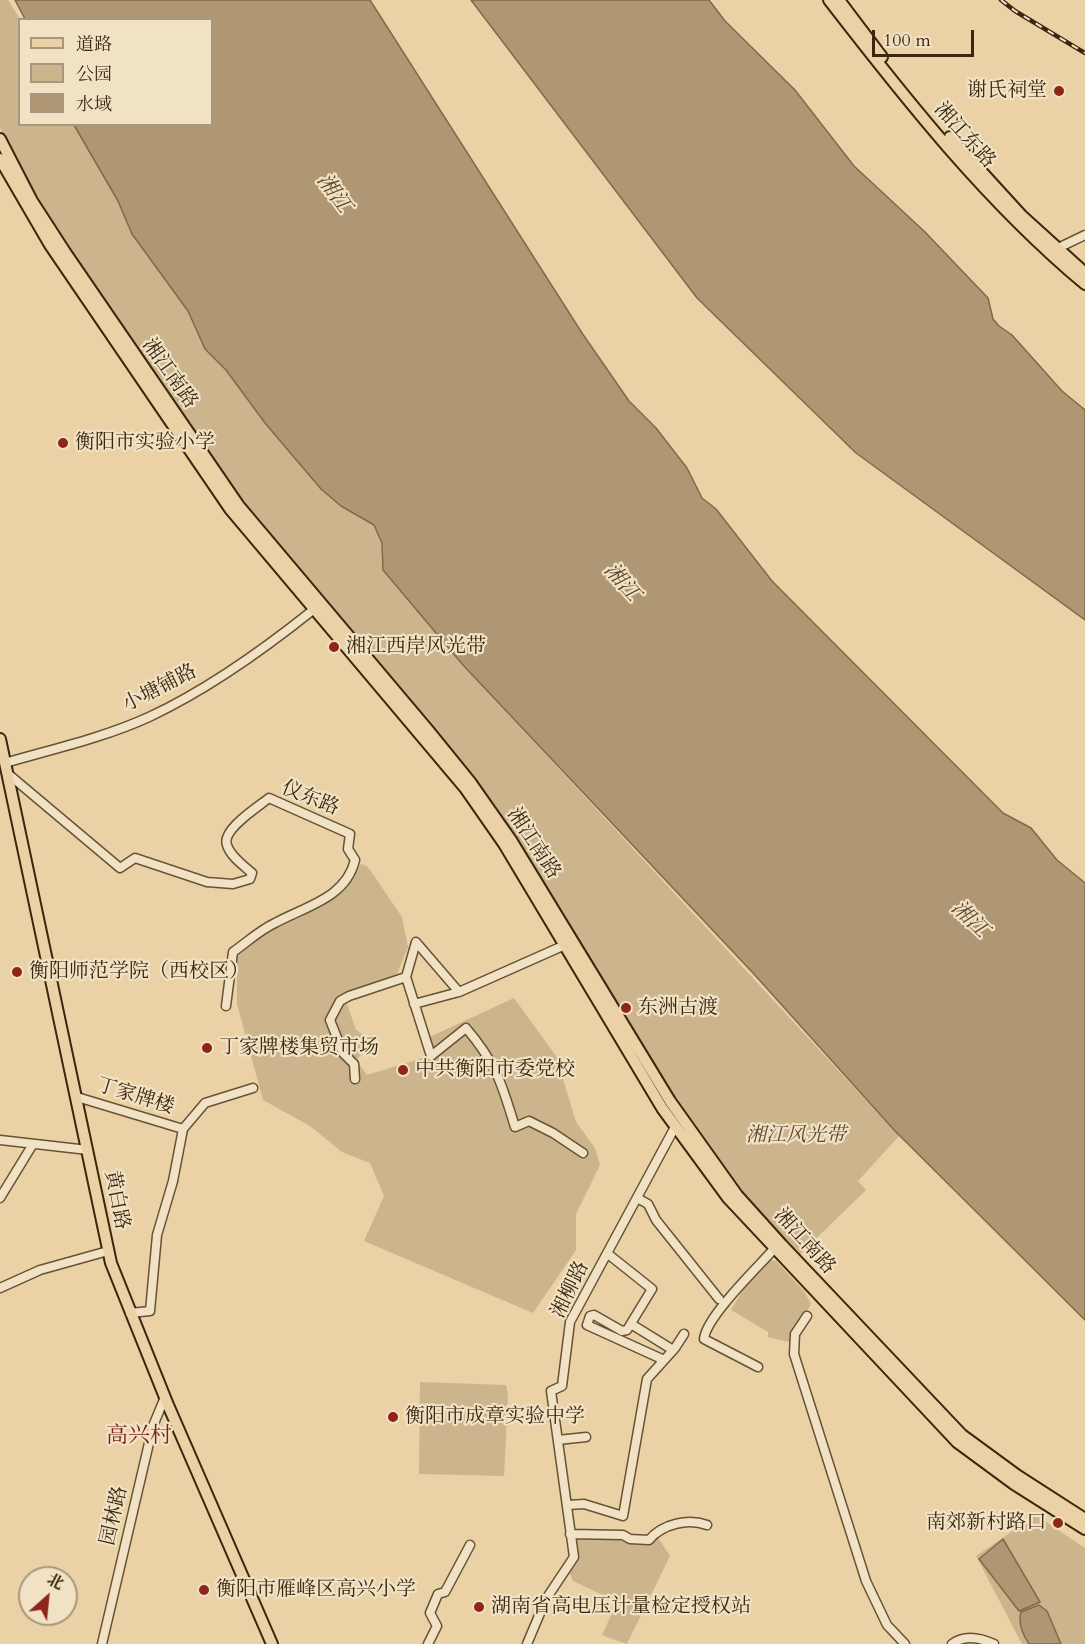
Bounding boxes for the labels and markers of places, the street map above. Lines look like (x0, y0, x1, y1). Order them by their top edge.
place label: 谢氏祠堂 (967, 79, 1047, 103)
marker: 谢氏祠堂 (1052, 84, 1066, 98)
place label: 衡阳市实验小学 (75, 431, 215, 455)
marker: 衡阳市实验小学 (56, 436, 70, 450)
place label: 湘江西岸风光带 (346, 635, 486, 659)
marker: 湘江西岸风光带 (327, 640, 341, 654)
place label: 衡阳师范学院（西校区） (29, 960, 249, 984)
marker: 衡阳师范学院（西校区） (10, 965, 24, 979)
place label: 东洲古渡 (638, 996, 718, 1020)
marker: 东洲古渡 (619, 1001, 633, 1015)
place label: 丁家牌楼集贸市场 (219, 1036, 379, 1060)
marker: 丁家牌楼集贸市场 (200, 1041, 214, 1055)
place label: 中共衡阳市委党校 (415, 1058, 575, 1082)
marker: 中共衡阳市委党校 (396, 1063, 410, 1077)
place label: 衡阳市成章实验中学 (405, 1405, 585, 1429)
marker: 衡阳市成章实验中学 (386, 1410, 400, 1424)
place label: 南郊新村路口 (926, 1511, 1046, 1535)
marker: 南郊新村路口 (1051, 1516, 1065, 1530)
place label: 衡阳市雁峰区高兴小学 (216, 1578, 416, 1602)
marker: 衡阳市雁峰区高兴小学 (197, 1583, 211, 1597)
place label: 湖南省高电压计量检定授权站 (491, 1595, 751, 1619)
marker: 湖南省高电压计量检定授权站 (472, 1600, 486, 1614)

